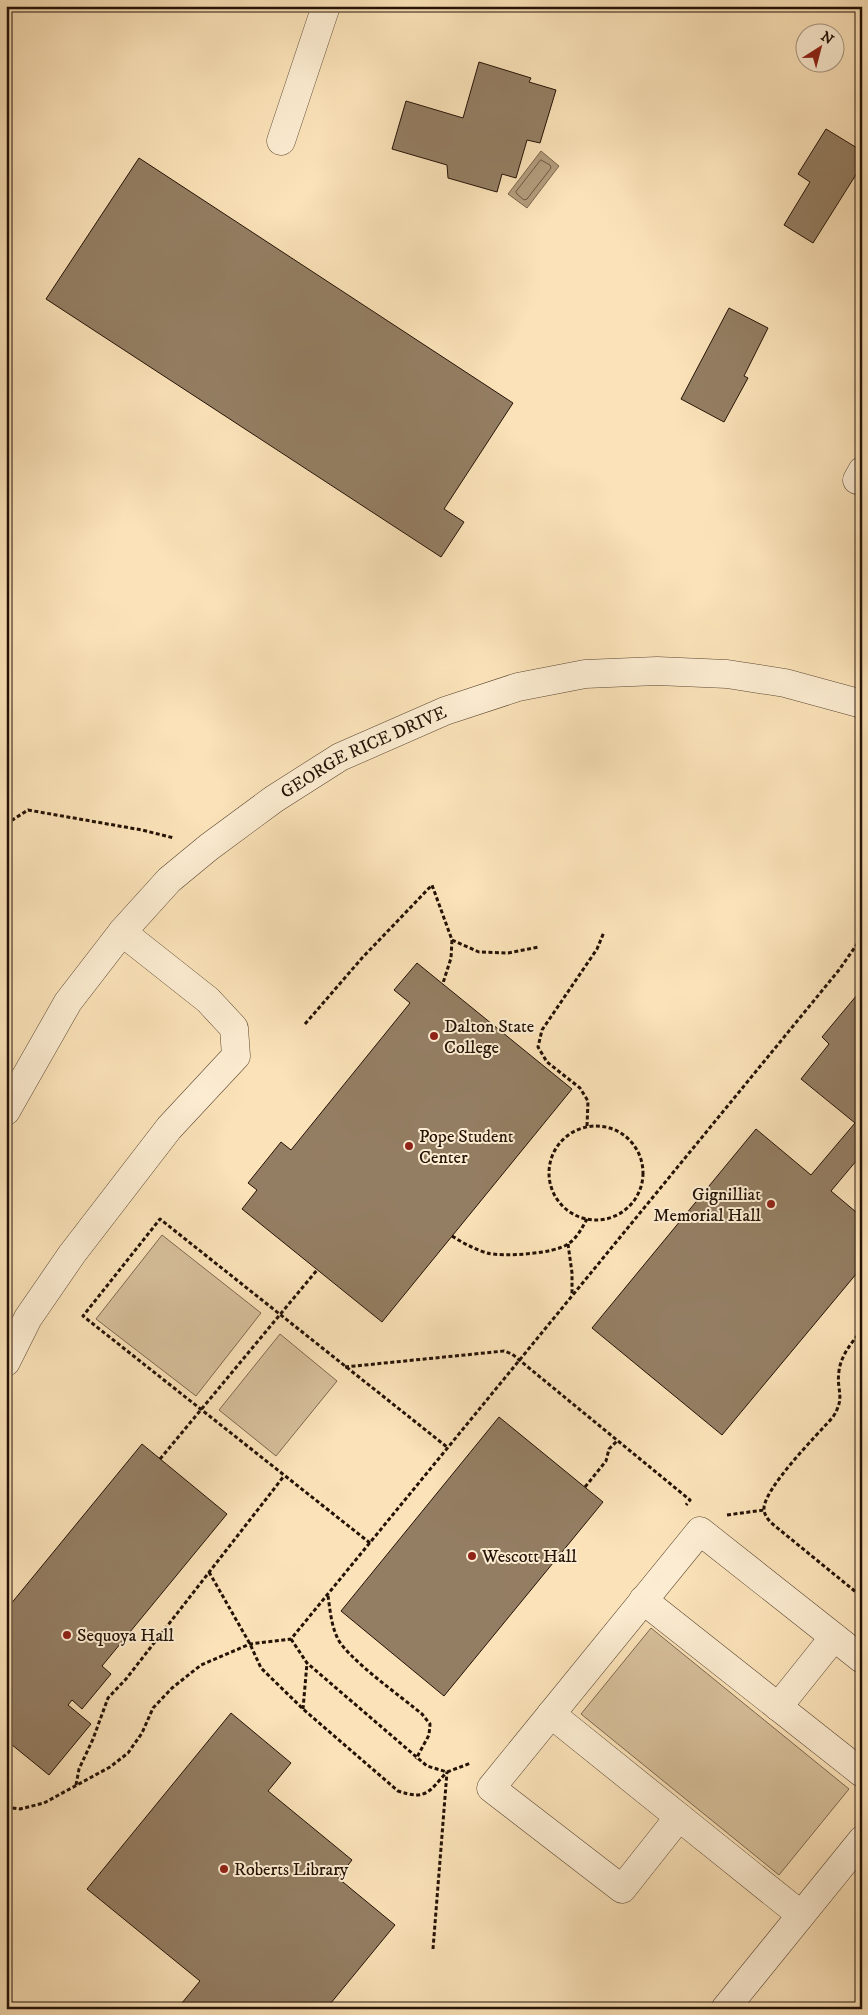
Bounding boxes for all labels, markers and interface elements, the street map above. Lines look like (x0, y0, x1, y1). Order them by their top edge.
north arrow (796, 22, 846, 72)
text: N (817, 28, 837, 49)
street label: GEORGE RICE DRIVE (277, 702, 450, 804)
place label: Dalton State College (444, 1016, 534, 1059)
marker: Dalton State College (428, 1030, 440, 1042)
place label: Pope Student Center (419, 1126, 514, 1169)
marker: Pope Student Center (403, 1140, 415, 1152)
place label: Gignilliat Memorial Hall (653, 1184, 762, 1227)
marker: Gignilliat Memorial Hall (765, 1198, 777, 1210)
place label: Wescott Hall (481, 1546, 577, 1568)
marker: Wescott Hall (466, 1550, 478, 1562)
place label: Sequoya Hall (77, 1625, 174, 1647)
marker: Sequoya Hall (61, 1629, 73, 1641)
place label: Roberts Library (234, 1859, 349, 1881)
marker: Roberts Library (218, 1863, 230, 1875)

